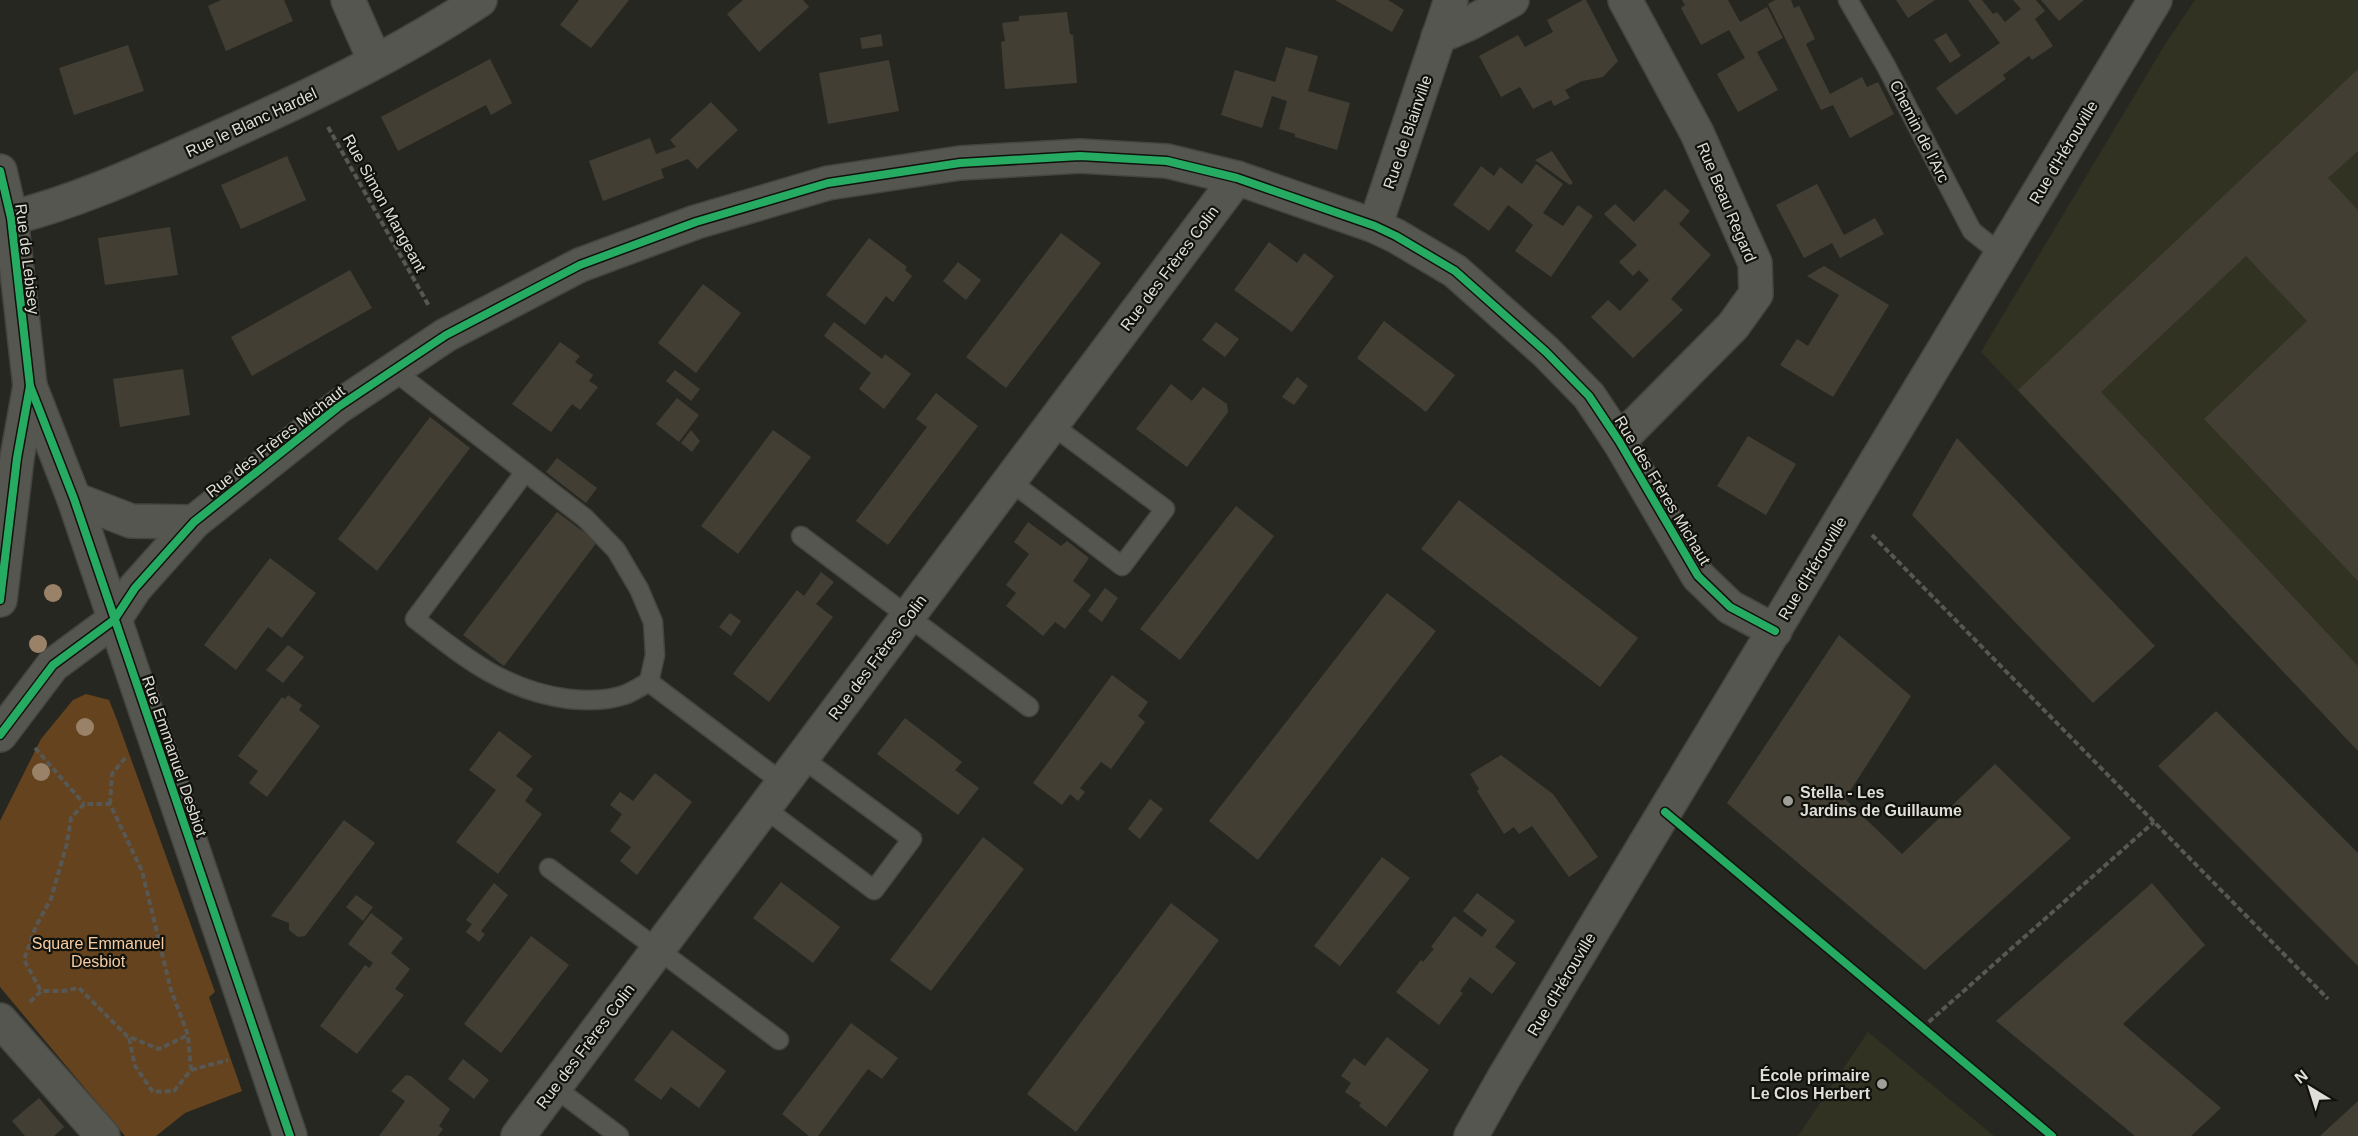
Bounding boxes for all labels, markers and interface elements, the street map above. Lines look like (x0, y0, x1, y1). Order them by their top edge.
street label: Rue de Blainville (1380, 73, 1435, 191)
street label: Chemin de l'Arc (1886, 77, 1953, 185)
street label: Rue le Blanc Hardel (183, 85, 319, 160)
street label: Rue d'Hérouville (2026, 98, 2101, 207)
street label: Rue Simon Mangeant (340, 131, 430, 276)
street label: Rue Beau Regard (1694, 140, 1759, 264)
street label: Rue de Lebisey (12, 203, 43, 315)
street label: Rue des Frères Colin (1117, 203, 1222, 334)
street label: Rue des Frères Michaut (203, 382, 348, 501)
street label: Rue des Frères Michaut (1611, 413, 1714, 568)
street label: Rue d'Hérouville (1775, 514, 1850, 623)
street label: Rue des Frères Colin (825, 592, 930, 723)
street label: Rue Emmanuel Desbiot (139, 674, 210, 839)
place label: Stella - Les Jardins de Guillaume (1800, 784, 1962, 819)
marker: Stella - Les Jardins de Guillaume (1781, 794, 1795, 808)
street label: Rue d'Hérouville (1524, 930, 1599, 1039)
park label: Square Emmanuel Desbiot (32, 935, 164, 970)
street label: Rue des Frères Colin (533, 981, 638, 1112)
north arrow (2280, 1058, 2340, 1118)
place label: École primaire Le Clos Herbert (1751, 1066, 1871, 1102)
text: N (2291, 1066, 2311, 1087)
marker: École primaire Le Clos Herbert (1875, 1077, 1889, 1091)

